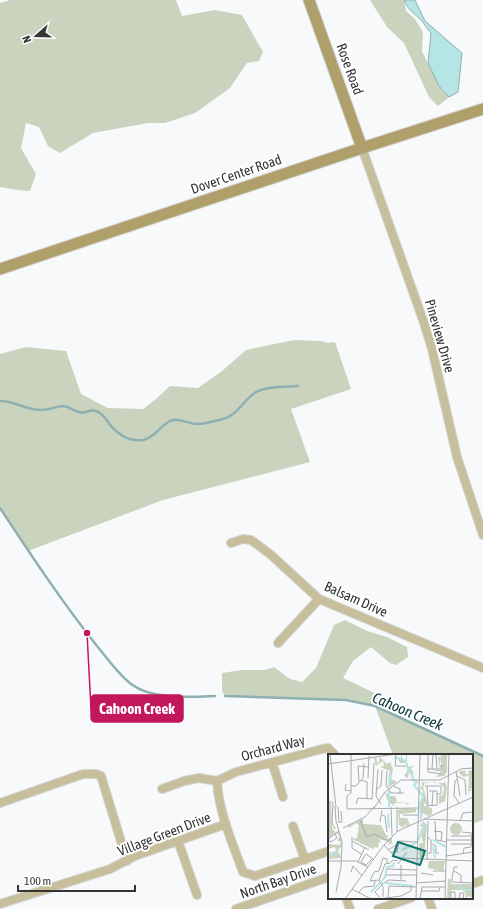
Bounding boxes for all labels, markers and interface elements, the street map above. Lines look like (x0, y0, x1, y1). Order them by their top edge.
north arrow (16, 16, 56, 56)
text: N (20, 34, 33, 45)
street label: Rose Road (333, 41, 367, 97)
street label: Dover Center Road (189, 151, 283, 197)
street label: Pineview Drive (422, 298, 458, 374)
street label: Balsam Drive (322, 578, 390, 620)
water label: Cahoon Creek (370, 689, 446, 734)
callout: Cahoon Creek (91, 695, 183, 722)
text: Cahoon Creek (99, 700, 175, 717)
street label: Orchard Way (239, 732, 307, 764)
inset map (328, 754, 473, 899)
street label: Village Green Drive (115, 809, 213, 859)
street label: North Bay Drive (238, 860, 318, 902)
scale bar (18, 867, 135, 893)
text: 100 m (24, 874, 51, 888)

